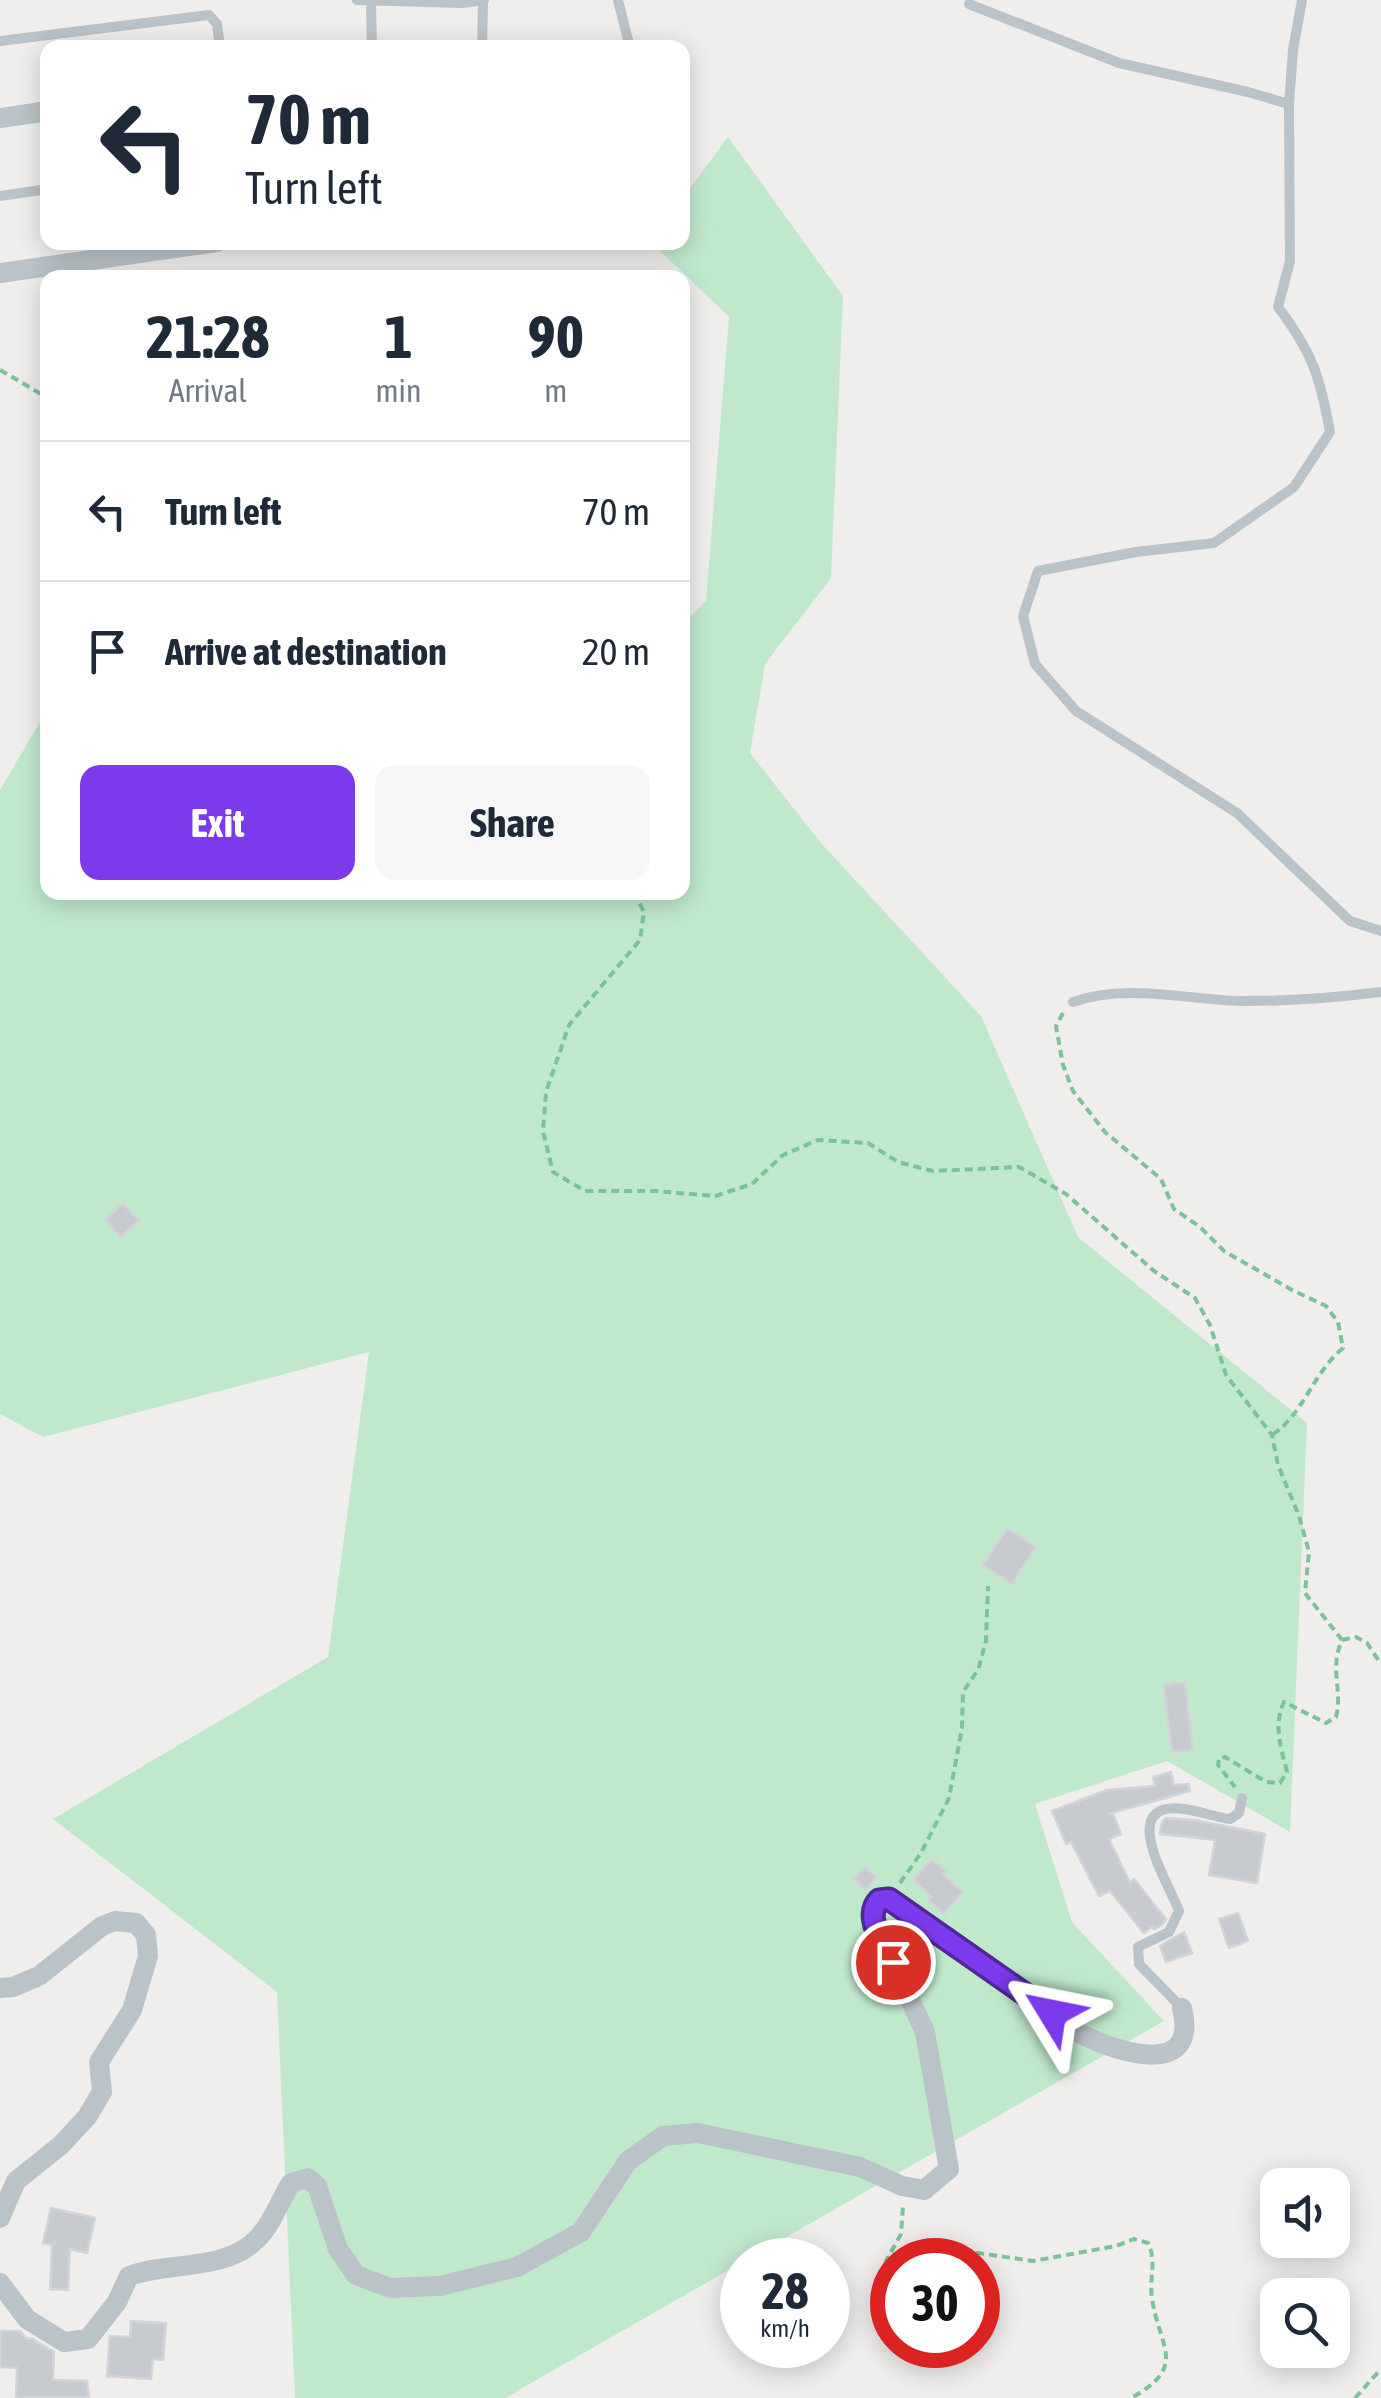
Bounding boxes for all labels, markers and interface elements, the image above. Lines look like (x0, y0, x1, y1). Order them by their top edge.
text: 70 m (245, 79, 371, 159)
icon: left (80, 80, 210, 210)
text: Turn left (245, 162, 383, 214)
text: 21:28 (146, 302, 270, 371)
text: 1 (384, 302, 413, 371)
text: 90 (528, 302, 584, 371)
text: Arrival (169, 372, 247, 409)
text: min (376, 372, 422, 409)
text: m (544, 372, 567, 409)
icon: left (80, 484, 135, 539)
text: Turn left (165, 490, 281, 533)
text: 70 m (582, 490, 650, 533)
icon: arrive (80, 624, 135, 679)
text: Arrive at destination (165, 630, 447, 673)
text: 20 m (582, 630, 650, 673)
button: Exit (80, 765, 355, 880)
button: Share (375, 765, 650, 880)
pin (851, 1920, 936, 2005)
icon: arrive (866, 1935, 921, 1990)
position arrow (1000, 1961, 1104, 2065)
map controls (1260, 2168, 1350, 2368)
button: sound (1260, 2168, 1350, 2258)
speed limit sign: 30 (870, 2238, 1000, 2368)
text: 28 (761, 2262, 808, 2320)
button: search (1260, 2278, 1350, 2368)
text: km/h (760, 2314, 810, 2342)

